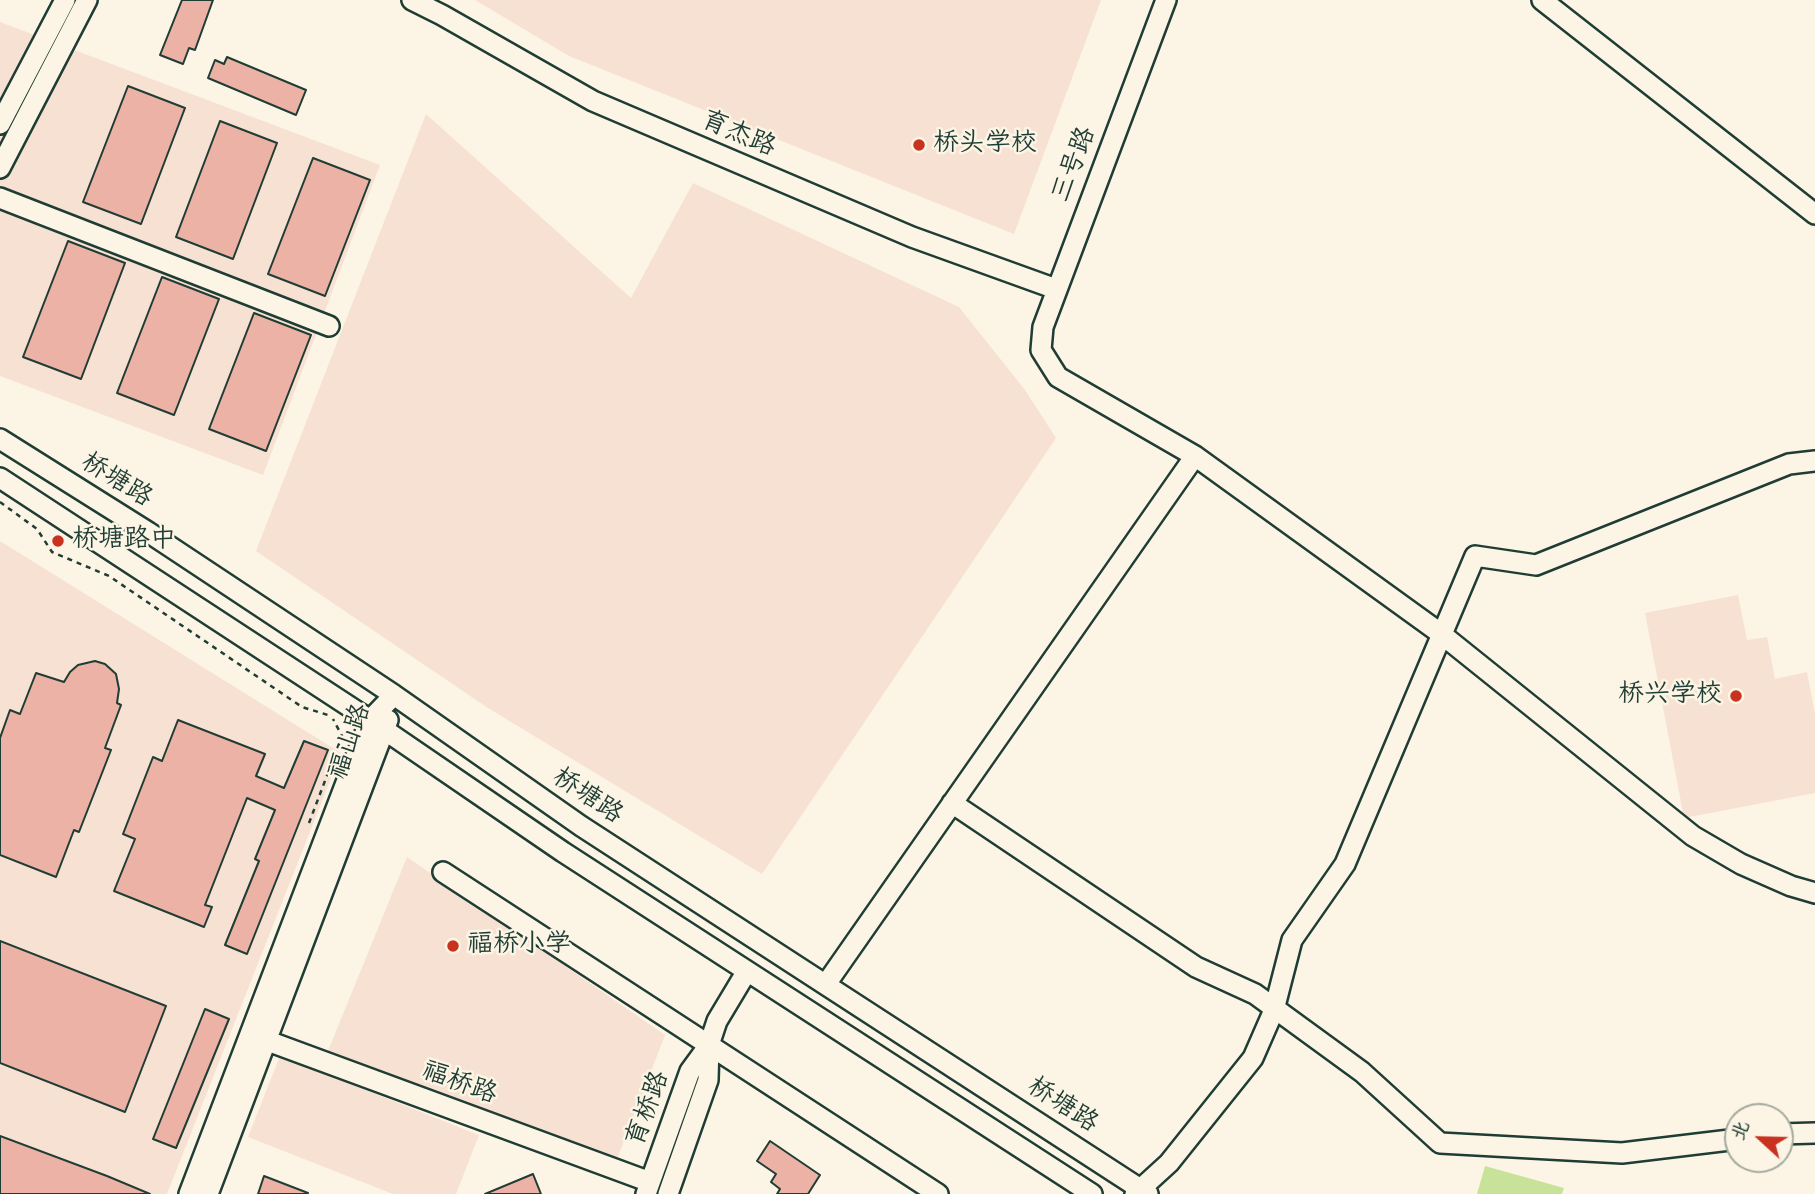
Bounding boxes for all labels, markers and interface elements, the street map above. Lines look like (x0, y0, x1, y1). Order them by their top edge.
street label: 育杰路 (696, 105, 780, 165)
street label: 三号路 (1046, 123, 1104, 207)
place label: 桥头学校 (933, 129, 1037, 161)
marker: 桥头学校 (911, 137, 927, 153)
street label: 桥塘路 (75, 447, 157, 515)
place label: 桥塘路中 (72, 525, 176, 557)
marker: 桥塘路中 (50, 533, 66, 549)
place label: 桥兴学校 (1618, 680, 1722, 712)
marker: 桥兴学校 (1728, 688, 1744, 704)
street label: 福山路 (324, 700, 378, 784)
street label: 桥塘路 (546, 762, 628, 832)
place label: 福桥小学 (467, 930, 571, 962)
marker: 福桥小学 (445, 938, 461, 954)
street label: 福桥路 (417, 1056, 501, 1112)
street label: 育桥路 (621, 1067, 677, 1151)
street label: 桥塘路 (1021, 1072, 1103, 1140)
north arrow (1724, 1103, 1794, 1173)
text: 北 (1725, 1117, 1757, 1145)

